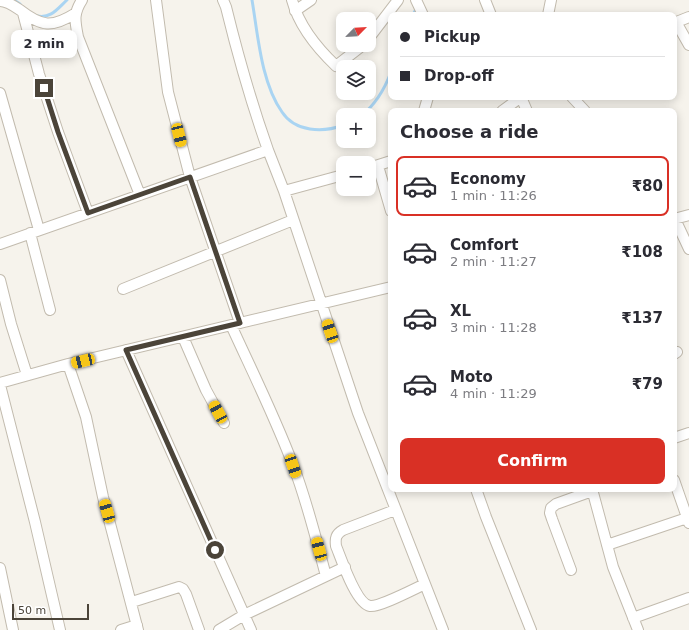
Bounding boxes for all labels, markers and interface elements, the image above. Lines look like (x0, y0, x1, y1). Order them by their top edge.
north arrow (336, 12, 376, 52)
map controls (336, 12, 376, 196)
text: Pickup (424, 28, 480, 46)
callout: 2 min (11, 30, 77, 58)
text: 2 min (24, 36, 64, 51)
button: layers (336, 60, 376, 100)
text: Drop-off (424, 67, 494, 85)
route end (35, 79, 53, 97)
button: + (336, 108, 376, 148)
text: Choose a ride (400, 121, 539, 142)
car (170, 122, 188, 148)
button: − (336, 156, 376, 196)
icon: car (402, 168, 438, 204)
text: Economy (450, 170, 526, 188)
text: ₹80 (632, 177, 663, 195)
text: 1 min · 11:26 (450, 188, 537, 203)
icon: car (402, 234, 438, 270)
text: Comfort (450, 236, 518, 254)
text: ₹108 (621, 243, 663, 261)
text: 2 min · 11:27 (450, 254, 537, 269)
icon: car (402, 300, 438, 336)
text: XL (450, 302, 471, 320)
text: ₹137 (621, 309, 663, 327)
car (320, 318, 340, 344)
text: 3 min · 11:28 (450, 320, 537, 335)
car (70, 352, 96, 370)
icon: car (402, 366, 438, 402)
text: Moto (450, 368, 493, 386)
text: ₹79 (632, 375, 663, 393)
text: 4 min · 11:29 (450, 386, 537, 401)
car (207, 399, 229, 425)
button: Confirm (400, 438, 665, 484)
car (283, 453, 303, 479)
car (98, 498, 116, 524)
car (310, 536, 328, 562)
route start (206, 541, 224, 559)
scale bar (12, 602, 89, 621)
text: 50 m (18, 604, 46, 617)

